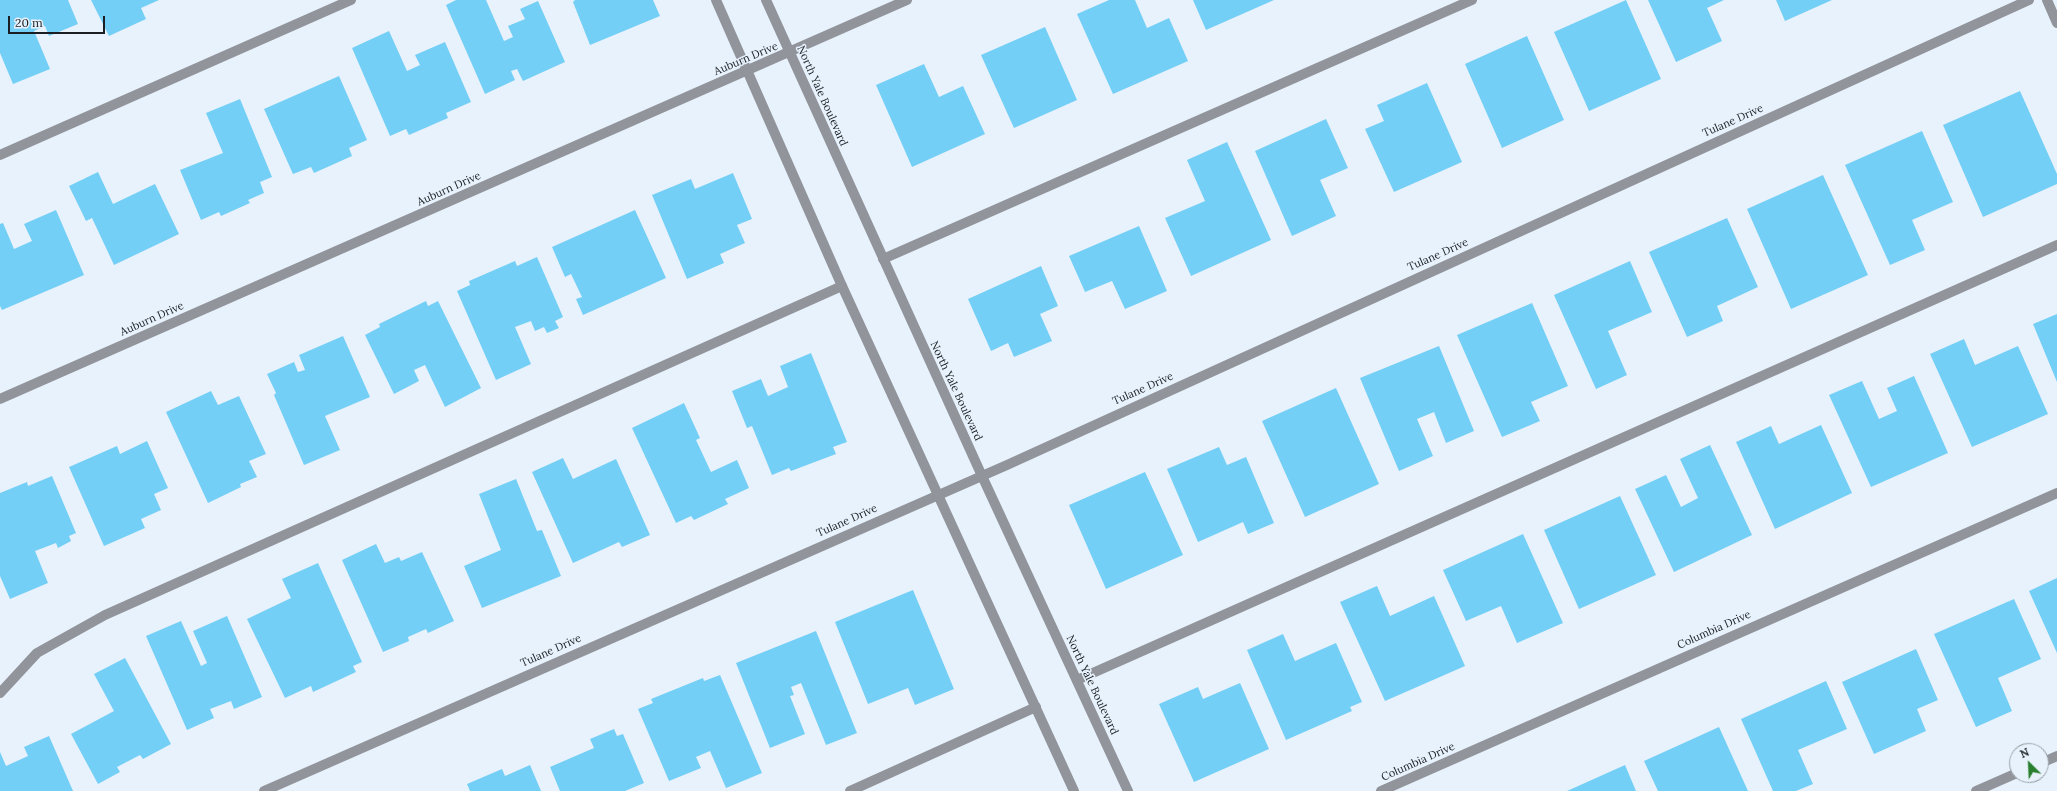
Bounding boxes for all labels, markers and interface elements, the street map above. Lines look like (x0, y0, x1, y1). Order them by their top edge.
scale bar (10, 8, 107, 34)
text: 20 m (15, 15, 43, 30)
street label: Auburn Drive (712, 40, 780, 78)
street label: North Yale Boulevard (794, 44, 850, 148)
street label: Tulane Drive (1701, 102, 1765, 140)
street label: Auburn Drive (415, 169, 483, 209)
street label: Tulane Drive (1406, 236, 1470, 274)
street label: Auburn Drive (118, 299, 186, 339)
street label: North Yale Boulevard (927, 339, 985, 443)
street label: Tulane Drive (1111, 370, 1175, 408)
street label: Tulane Drive (815, 502, 879, 540)
street label: Columbia Drive (1675, 608, 1753, 652)
street label: Tulane Drive (519, 632, 583, 670)
street label: North Yale Boulevard (1063, 633, 1121, 737)
street label: Columbia Drive (1379, 740, 1457, 784)
north arrow (2009, 743, 2049, 783)
text: N (2018, 745, 2031, 761)

